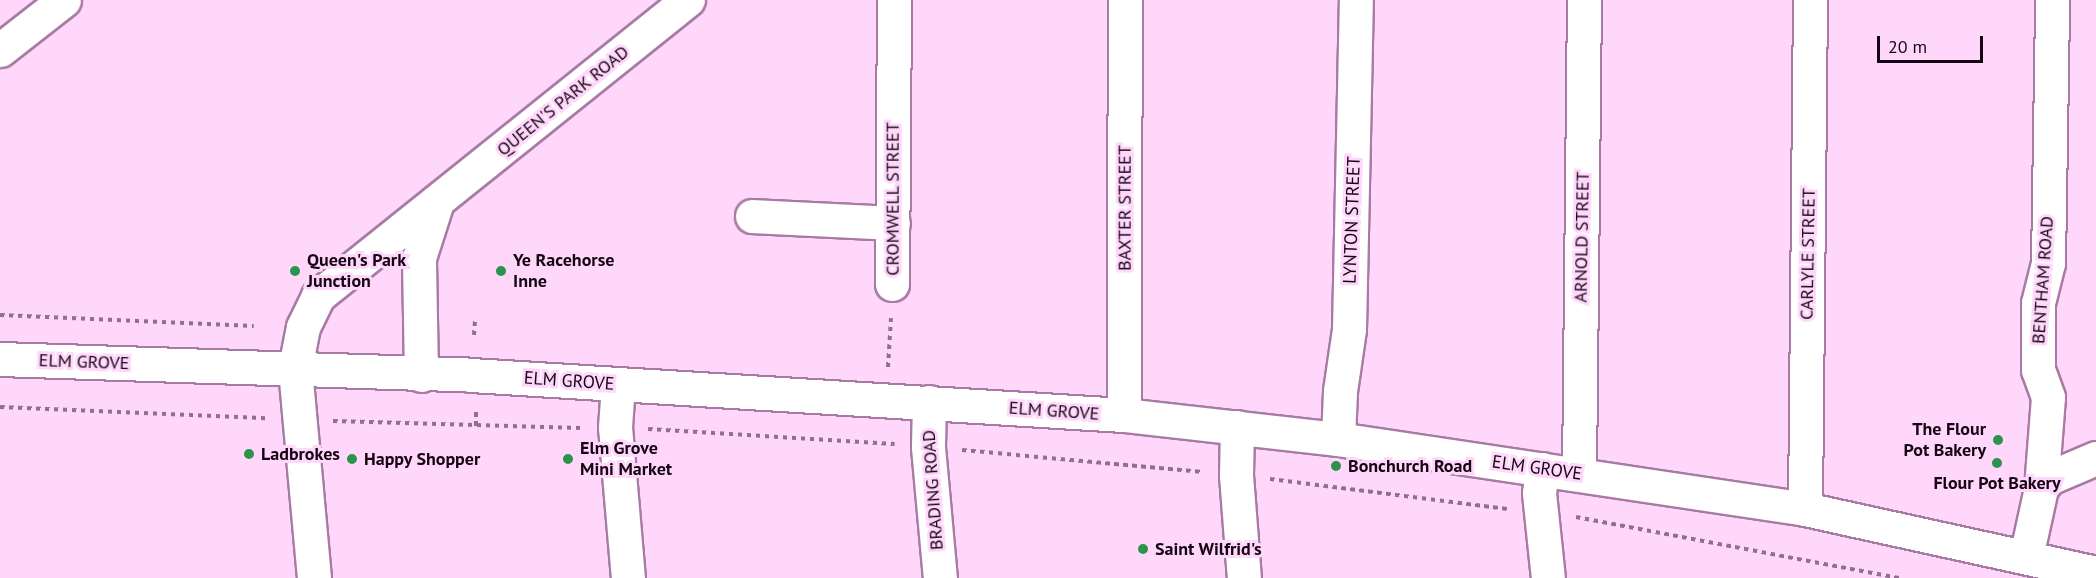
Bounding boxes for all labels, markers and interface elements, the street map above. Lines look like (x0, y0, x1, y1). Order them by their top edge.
scale bar (1880, 24, 1986, 62)
text: 20 m (1888, 35, 1927, 58)
street label: QUEEN'S PARK ROAD (493, 41, 633, 161)
street label: CROMWELL STREET (882, 122, 904, 276)
street label: BAXTER STREET (1114, 145, 1136, 271)
street label: LYNTON STREET (1339, 156, 1365, 284)
street label: ARNOLD STREET (1570, 171, 1594, 303)
street label: CARLYLE STREET (1796, 188, 1820, 320)
street label: BENTHAM ROAD (2028, 215, 2058, 345)
place label: Queen's Park Junction (307, 250, 406, 292)
place label: Ye Racehorse Inne (513, 250, 614, 292)
marker: Queen's Park Junction (288, 264, 302, 278)
marker: Ye Racehorse Inne (494, 264, 508, 278)
street label: ELM GROVE (38, 350, 130, 374)
street label: ELM GROVE (523, 367, 615, 395)
street label: ELM GROVE (1008, 397, 1100, 425)
place label: The Flour Pot Bakery (1904, 419, 1986, 462)
street label: BRADING ROAD (918, 429, 948, 551)
marker: The Flour Pot Bakery (1991, 433, 2005, 447)
place label: Elm Grove Mini Market (580, 438, 672, 480)
place label: Ladbrokes (261, 443, 340, 465)
marker: Ladbrokes (242, 447, 256, 461)
place label: Happy Shopper (364, 448, 481, 470)
street label: ELM GROVE (1491, 451, 1583, 485)
marker: Happy Shopper (345, 452, 359, 466)
marker: Elm Grove Mini Market (561, 452, 575, 466)
place label: Bonchurch Road (1348, 455, 1472, 477)
marker: Flour Pot Bakery (1990, 456, 2004, 470)
marker: Bonchurch Road (1329, 459, 1343, 473)
place label: Flour Pot Bakery (1933, 472, 2061, 494)
place label: Saint Wilfrid's (1155, 538, 1262, 560)
marker: Saint Wilfrid's (1136, 542, 1150, 556)

